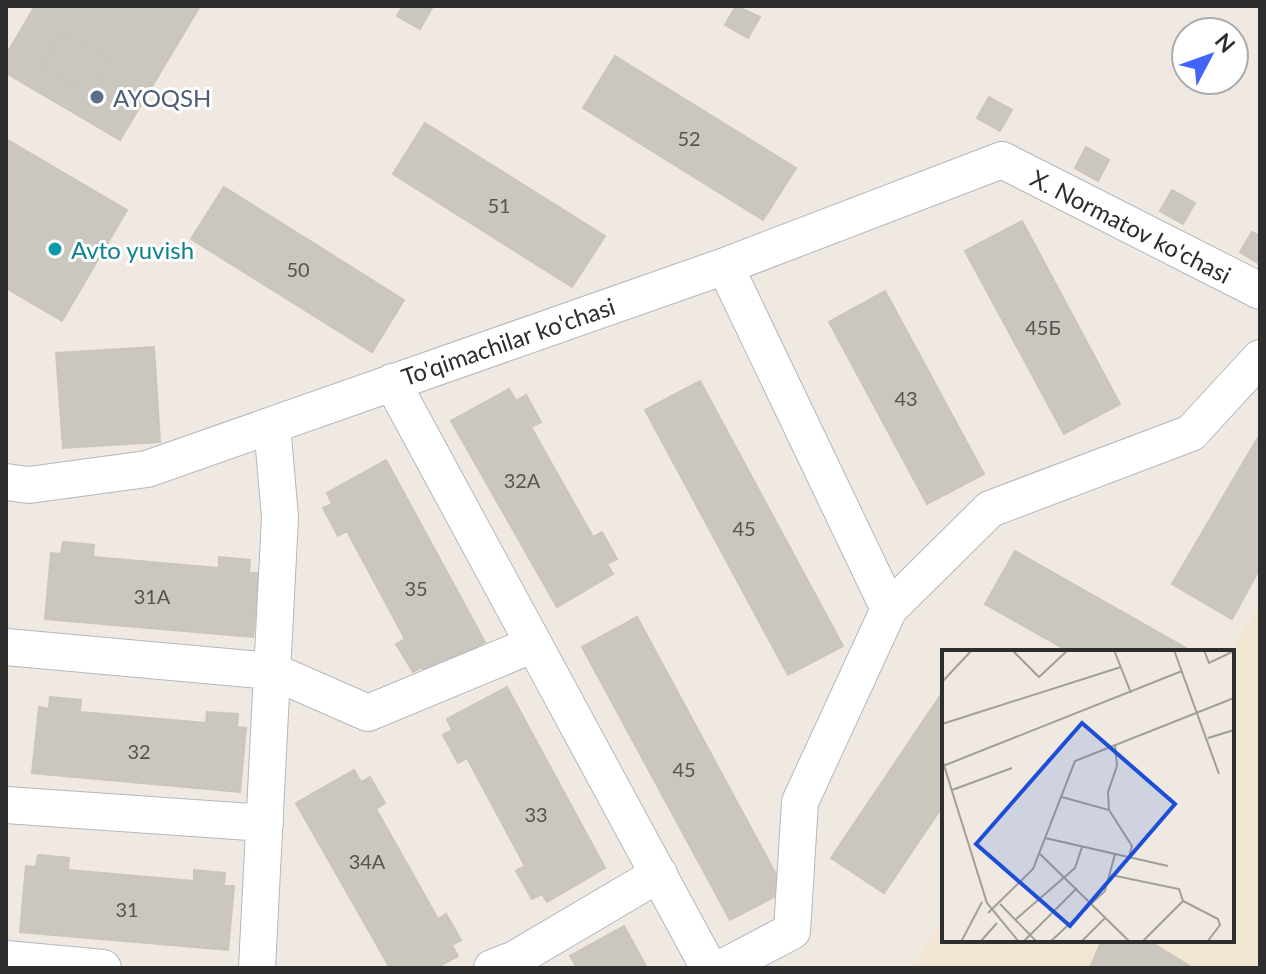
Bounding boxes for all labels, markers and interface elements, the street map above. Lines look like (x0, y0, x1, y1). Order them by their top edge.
north arrow (1170, 16, 1250, 96)
text: N (1210, 27, 1241, 58)
place label: AYOQSH (113, 83, 211, 112)
marker: AYOQSH (88, 88, 106, 106)
house number: 52 (677, 126, 701, 150)
street label: X. Normatov ko'chasi (1026, 163, 1236, 289)
house number: 51 (487, 193, 511, 217)
place label: Avto yuvish (71, 235, 194, 264)
marker: Avto yuvish (46, 240, 64, 258)
house number: 50 (286, 257, 310, 281)
street label: To'qimachilar ko'chasi (397, 291, 619, 391)
house number: 45Б (1025, 315, 1061, 339)
house number: 43 (894, 386, 918, 410)
house number: 32А (504, 468, 541, 492)
house number: 45 (732, 516, 756, 540)
house number: 35 (404, 576, 428, 600)
house number: 31А (134, 584, 171, 608)
inset map (942, 650, 1234, 942)
house number: 32 (127, 739, 151, 763)
house number: 45 (672, 757, 696, 781)
house number: 33 (524, 802, 548, 826)
house number: 34А (349, 849, 386, 873)
house number: 31 (115, 897, 139, 921)

